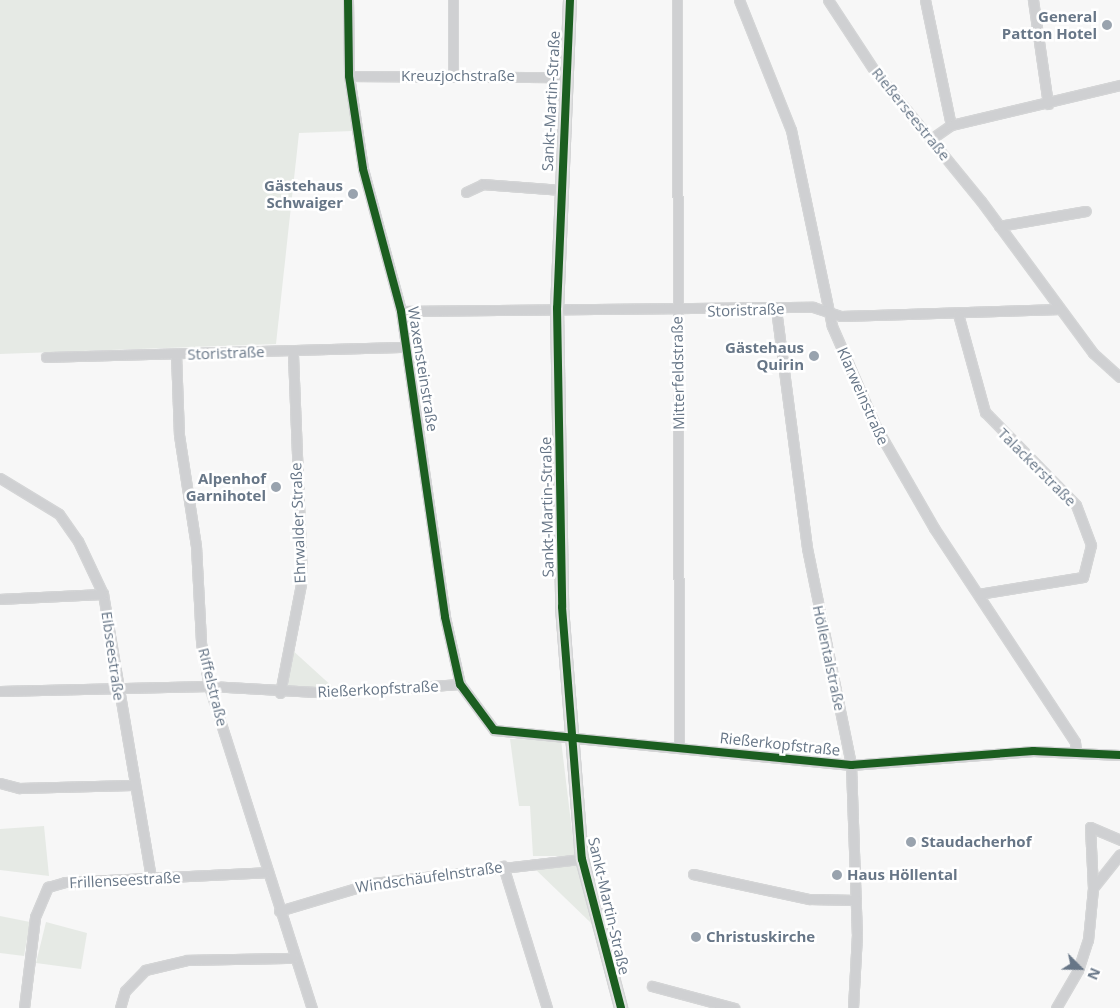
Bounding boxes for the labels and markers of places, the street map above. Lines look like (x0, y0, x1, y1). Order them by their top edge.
place label: General Patton Hotel (1002, 7, 1097, 42)
marker: General Patton Hotel (1101, 19, 1113, 31)
place label: Gästehaus Schwaiger (264, 176, 343, 211)
marker: Gästehaus Schwaiger (347, 188, 359, 200)
place label: Gästehaus Quirin (725, 338, 804, 373)
marker: Gästehaus Quirin (808, 350, 820, 362)
place label: Alpenhof Garnihotel (186, 469, 266, 504)
marker: Alpenhof Garnihotel (270, 481, 282, 493)
place label: Staudacherhof (921, 833, 1031, 851)
marker: Staudacherhof (905, 836, 917, 848)
place label: Haus Höllental (847, 866, 958, 884)
marker: Haus Höllental (831, 869, 843, 881)
place label: Christuskirche (706, 928, 815, 946)
marker: Christuskirche (690, 931, 702, 943)

